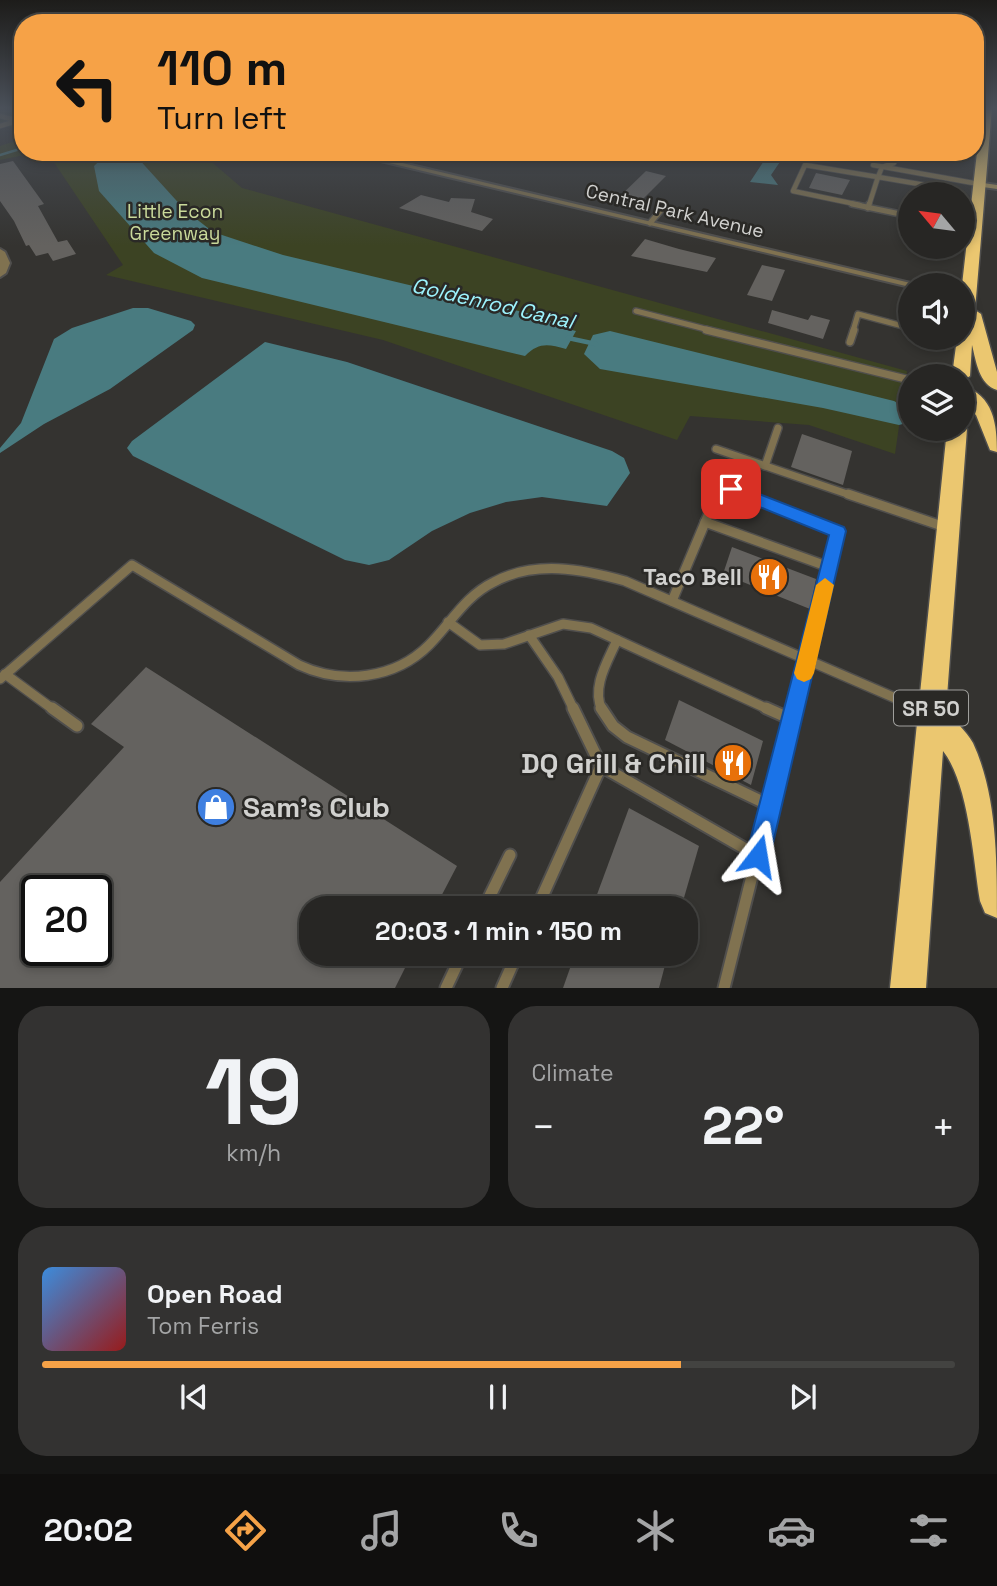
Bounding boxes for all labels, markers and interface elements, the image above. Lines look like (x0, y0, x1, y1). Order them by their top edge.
text: 110 m (157, 37, 287, 99)
icon: left (42, 42, 133, 133)
text: Turn left (157, 98, 287, 138)
street label: Central Park Avenue (583, 178, 767, 244)
north arrow (898, 182, 975, 259)
map controls (898, 182, 975, 441)
park label: Little Econ Greenway (127, 199, 223, 246)
water label: Goldenrod Canal (409, 271, 580, 335)
button: sound (898, 273, 975, 350)
button: layers (898, 364, 975, 441)
pin (701, 459, 761, 519)
icon: arrive (712, 470, 750, 508)
restaurant icon: Taco Bell (748, 556, 790, 598)
place label: Taco Bell (643, 562, 742, 592)
road number: SR 50 (894, 690, 968, 726)
restaurant icon: DQ Grill & Chill (712, 742, 754, 784)
place label: DQ Grill & Chill (521, 745, 706, 781)
shop icon: Sam's Club (195, 786, 237, 828)
place label: Sam's Club (243, 789, 390, 825)
position arrow (721, 819, 795, 893)
speed limit sign: 20 (21, 875, 112, 966)
text: 20:03 · 1 min · 150 m (375, 914, 622, 948)
text: 19 (205, 1034, 302, 1151)
text: Climate (532, 1058, 614, 1088)
text: 22° (702, 1093, 784, 1159)
text: − (532, 1103, 555, 1151)
text: + (931, 1103, 955, 1151)
text: km/h (226, 1138, 281, 1168)
text: Open Road (147, 1277, 283, 1311)
text: Tom Ferris (147, 1311, 259, 1341)
icon: previous (175, 1378, 213, 1416)
icon: pause (479, 1378, 517, 1416)
icon: next (784, 1378, 822, 1416)
icon: directions (221, 1506, 270, 1555)
icon: music (357, 1506, 406, 1555)
icon: phone (494, 1506, 543, 1555)
icon: climate (631, 1506, 680, 1555)
icon: car (767, 1506, 816, 1555)
icon: filters (904, 1506, 953, 1555)
text: 20:02 (44, 1510, 133, 1550)

